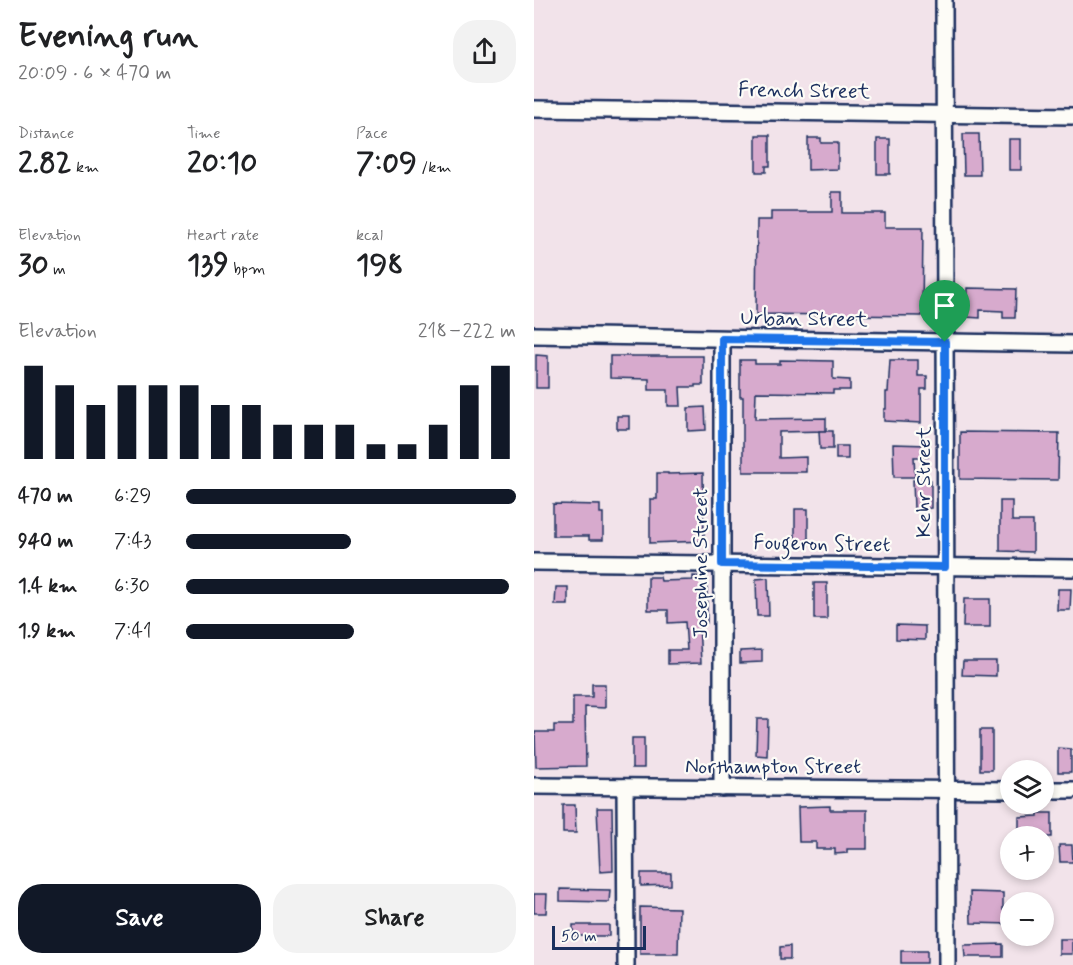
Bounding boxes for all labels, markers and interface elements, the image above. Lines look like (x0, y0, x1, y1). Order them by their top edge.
text: Evening run (18, 15, 198, 59)
button: share (453, 20, 516, 83)
text: 20:09 · 6 × 470 m (18, 60, 171, 87)
street label: French Street (738, 76, 871, 106)
text: Distance (18, 123, 74, 144)
text: Time (187, 123, 221, 144)
text: Pace (356, 123, 388, 144)
text: 2.82 (18, 144, 72, 183)
text: 20:10 (187, 144, 257, 183)
text: 7:09 (356, 144, 417, 183)
text: km (72, 157, 99, 178)
text: /km (417, 157, 452, 178)
text: Elevation (18, 225, 81, 246)
text: Heart rate (187, 225, 259, 246)
text: kcal (356, 225, 383, 246)
text: 30 (18, 246, 49, 285)
text: 139 (187, 246, 229, 285)
text: 198 (356, 246, 404, 285)
text: m (49, 259, 66, 280)
text: bpm (229, 259, 265, 280)
pin (919, 280, 970, 342)
icon: arrive (928, 289, 961, 322)
street label: Urban Street (740, 304, 869, 334)
text: Elevation (18, 318, 97, 345)
text: 218–222 m (418, 318, 516, 345)
street label: Kehr Street (910, 426, 938, 538)
text: 470 m (18, 483, 73, 510)
text: 6:29 (114, 483, 151, 510)
street label: Josephine Street (687, 487, 715, 639)
text: 940 m (18, 528, 73, 555)
text: 7:43 (114, 528, 152, 555)
street label: Fougeron Street (753, 529, 891, 561)
text: 1.4 km (18, 573, 77, 600)
text: 6:30 (114, 573, 150, 600)
text: 1.9 km (18, 618, 76, 645)
text: 7:41 (114, 618, 152, 645)
street label: Northampton Street (685, 753, 861, 781)
map controls (1000, 760, 1054, 946)
button: layers (1000, 760, 1054, 814)
button: + (1000, 826, 1054, 880)
button: Save (18, 884, 261, 953)
button: Share (273, 884, 516, 953)
button: − (1000, 892, 1054, 946)
scale bar (552, 923, 646, 950)
text: 50 m (561, 926, 597, 947)

